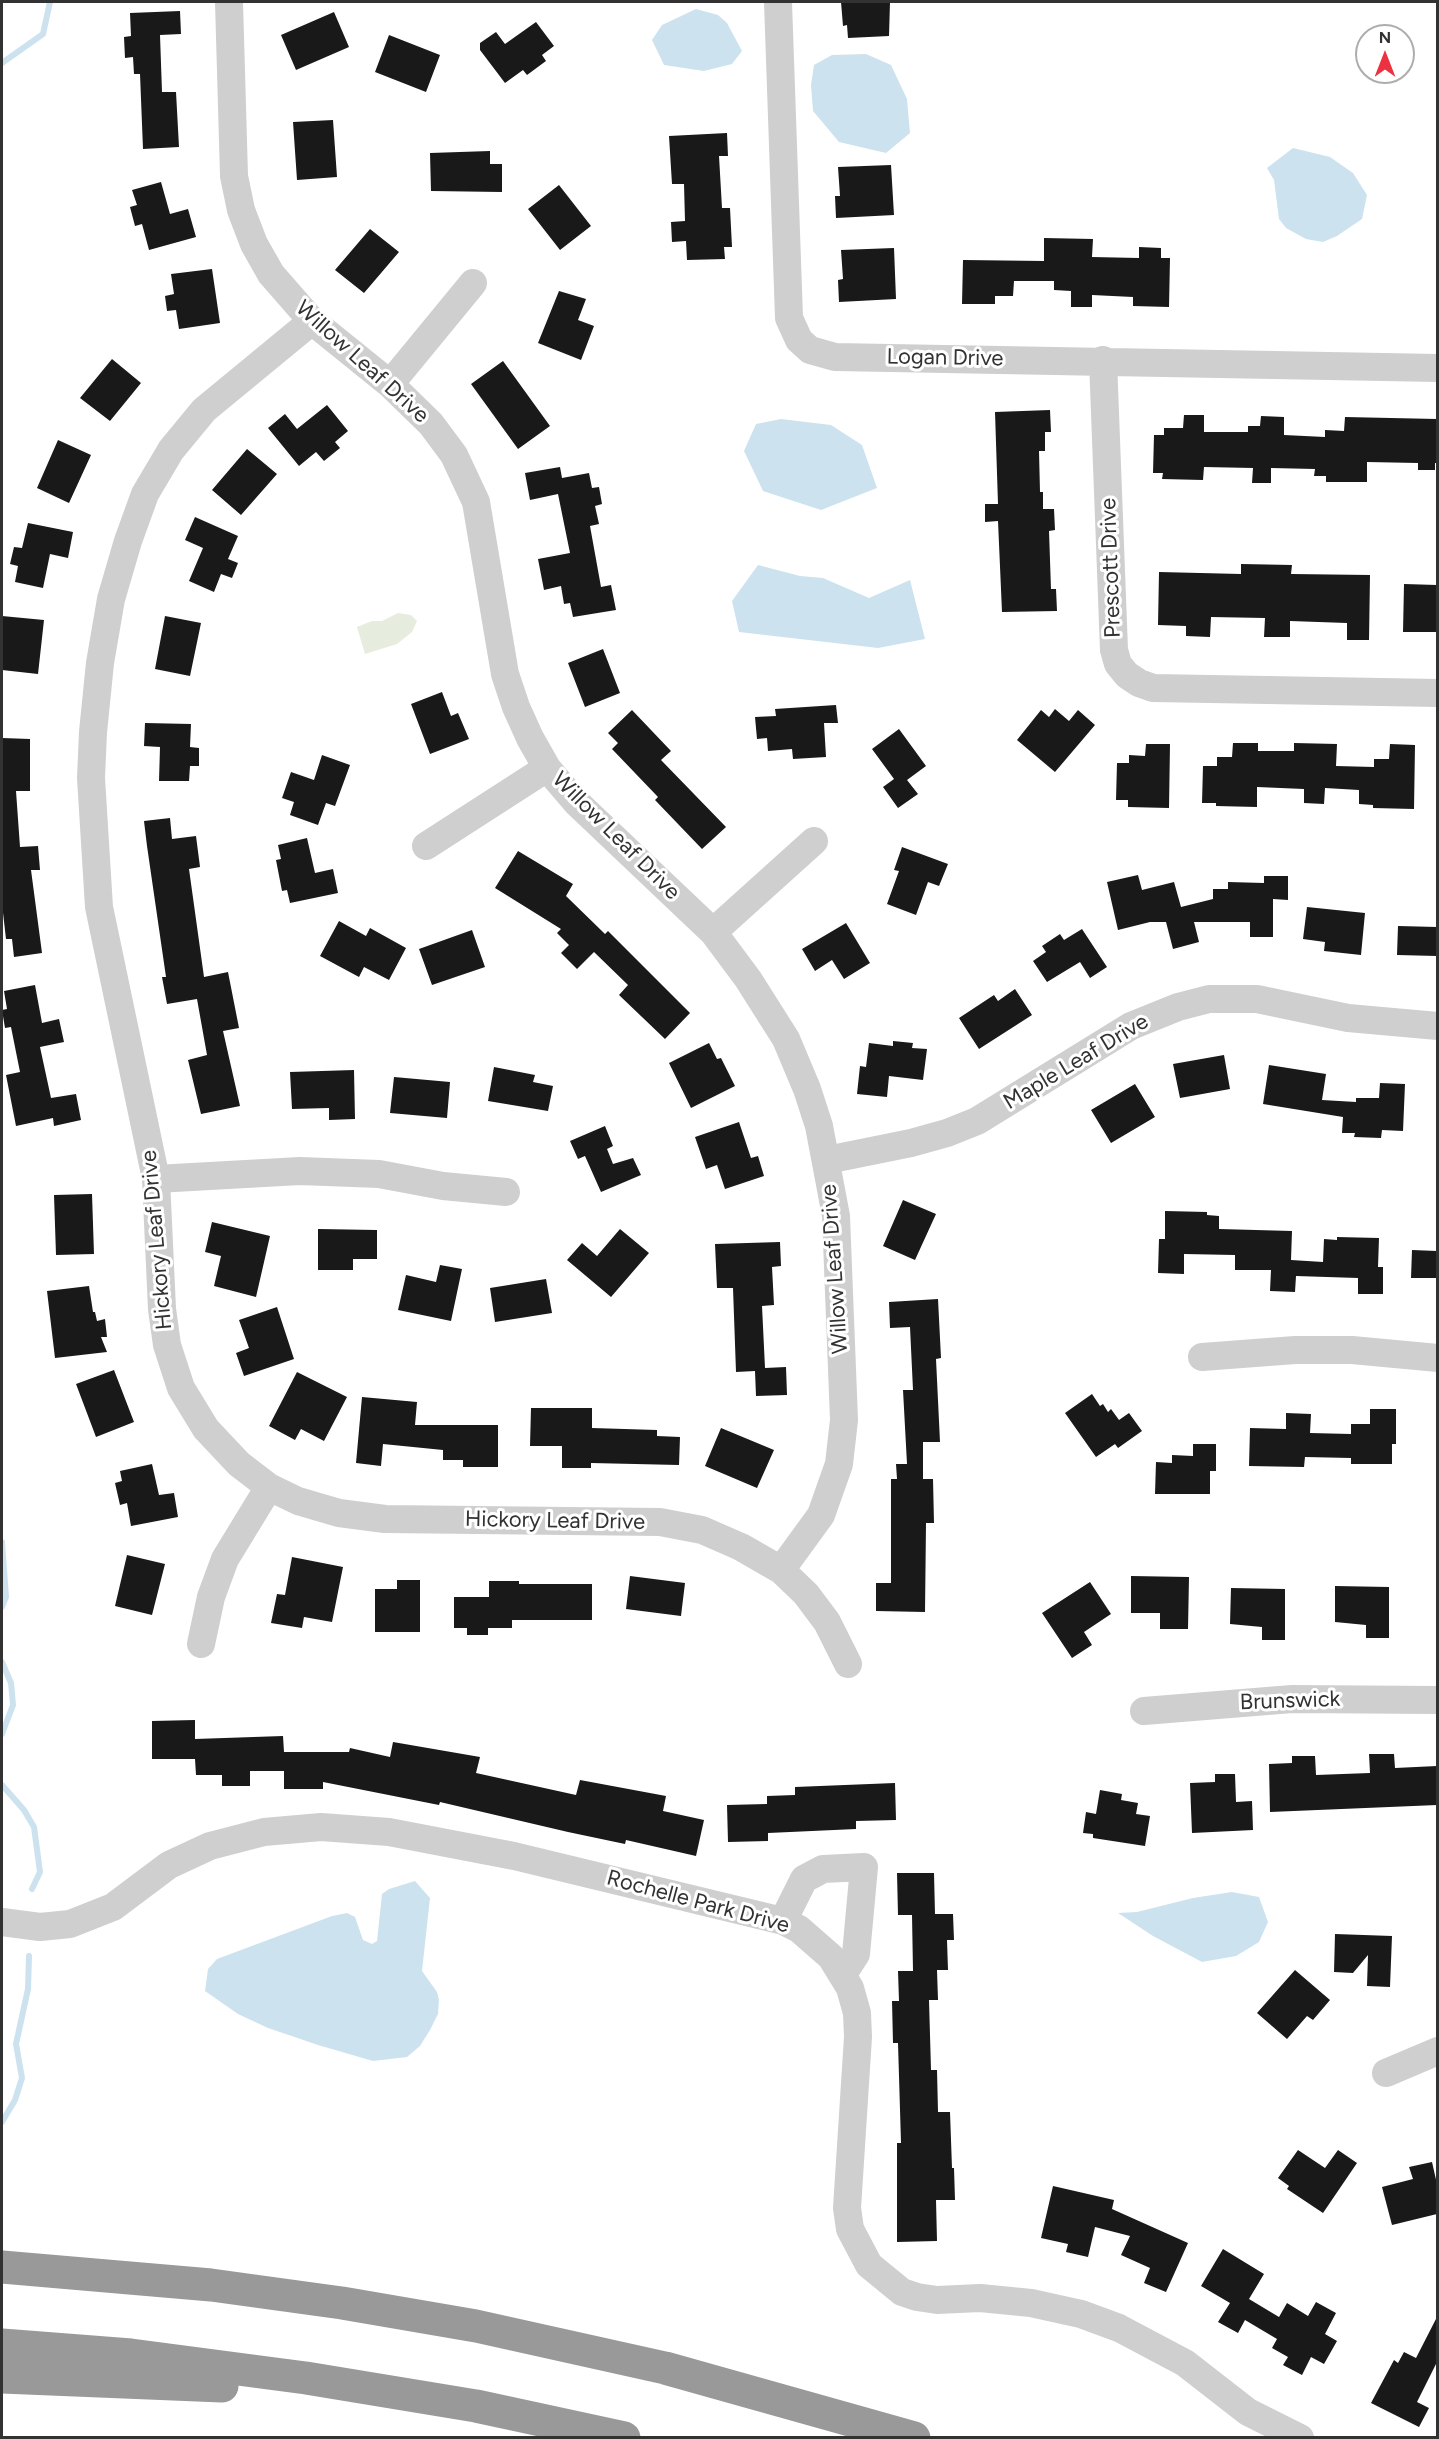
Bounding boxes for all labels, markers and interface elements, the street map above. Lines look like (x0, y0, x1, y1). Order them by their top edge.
north arrow (1355, 24, 1415, 84)
text: N (1379, 28, 1391, 47)
street label: Willow Leaf Drive (290, 295, 434, 429)
street label: Logan Drive (886, 344, 1004, 372)
street label: Prescott Drive (1095, 498, 1127, 638)
street label: Willow Leaf Drive (547, 767, 685, 905)
street label: Maple Leaf Drive (999, 1008, 1153, 1116)
street label: Hickory Leaf Drive (136, 1149, 178, 1331)
street label: Willow Leaf Drive (816, 1183, 854, 1355)
street label: Hickory Leaf Drive (465, 1506, 645, 1536)
street label: Brunswick (1239, 1686, 1341, 1716)
street label: Rochelle Park Drive (604, 1865, 792, 1939)

